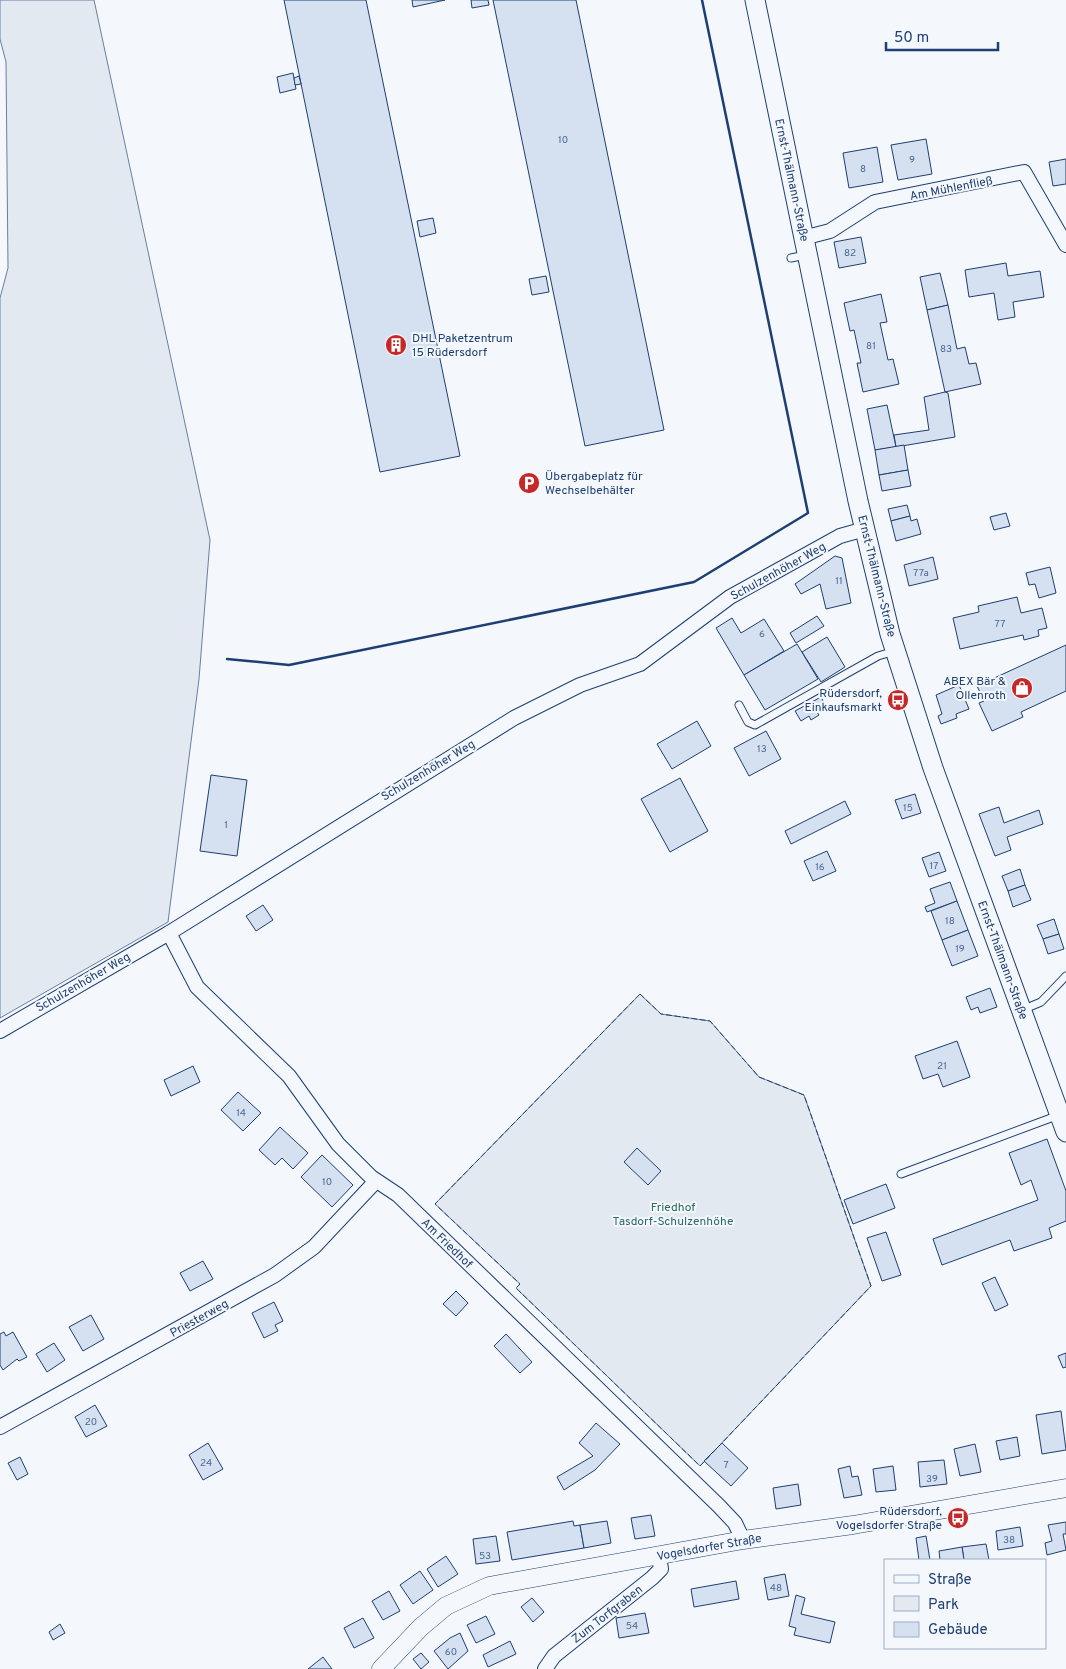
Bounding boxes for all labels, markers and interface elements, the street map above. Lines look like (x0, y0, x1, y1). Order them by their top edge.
scale bar (886, 20, 998, 52)
text: 50 m (894, 29, 929, 48)
street label: Ernst-Thälmann-Straße (770, 117, 812, 243)
house number: 10 (558, 134, 568, 147)
house number: 9 (909, 154, 915, 167)
house number: 8 (860, 163, 866, 176)
street label: Am Mühlenfließ (908, 173, 994, 205)
house number: 82 (844, 247, 856, 260)
place label: DHL Paketzentrum 15 Rüdersdorf (412, 331, 513, 361)
building icon: DHL Paketzentrum 15 Rüdersdorf (384, 333, 408, 357)
house number: 81 (866, 340, 876, 353)
house number: 83 (940, 343, 952, 356)
place label: Übergabeplatz für Wechselbehälter (545, 469, 643, 499)
parking icon: Übergabeplatz für Wechselbehälter (517, 471, 541, 495)
street label: Ernst-Thälmann-Straße (853, 513, 899, 639)
street label: Schulzenhöher Weg (728, 539, 829, 605)
house number: 77a (913, 567, 929, 580)
house number: 11 (835, 575, 843, 588)
house number: 77 (995, 618, 1005, 631)
house number: 6 (759, 628, 765, 641)
place label: ABEX Bär & Ollenroth (943, 674, 1006, 704)
shop icon: ABEX Bär & Ollenroth (1010, 676, 1034, 700)
place label: Rüdersdorf, Einkaufsmarkt (804, 686, 882, 716)
bus stop icon: Rüdersdorf, Einkaufsmarkt (886, 688, 910, 712)
street label: Schulzenhöher Weg (379, 737, 478, 805)
house number: 13 (757, 743, 767, 756)
house number: 15 (903, 802, 913, 815)
house number: 1 (224, 819, 228, 832)
house number: 17 (930, 860, 938, 873)
house number: 16 (815, 861, 825, 874)
street label: Ernst-Thälmann-Straße (973, 899, 1031, 1022)
house number: 18 (945, 915, 955, 928)
house number: 19 (955, 943, 965, 956)
street label: Schulzenhöher Weg (33, 949, 134, 1016)
house number: 21 (937, 1060, 947, 1073)
house number: 14 (236, 1107, 246, 1120)
house number: 10 (322, 1176, 332, 1189)
park label: Friedhof Tasdorf-Schulzenhöhe (613, 1200, 733, 1230)
street label: Am Friedhof (417, 1215, 475, 1272)
street label: Priesterweg (167, 1296, 232, 1342)
house number: 20 (85, 1416, 97, 1429)
house number: 24 (200, 1457, 212, 1470)
house number: 7 (723, 1459, 729, 1472)
house number: 39 (926, 1473, 938, 1486)
place label: Rüdersdorf, Vogelsdorfer Straße (836, 1504, 942, 1534)
bus stop icon: Rüdersdorf, Vogelsdorfer Straße (946, 1506, 970, 1530)
street label: Vogelsdorfer Straße (655, 1531, 763, 1565)
house number: 38 (1003, 1534, 1015, 1547)
house number: 53 (479, 1550, 491, 1563)
legend (884, 1559, 1046, 1649)
text: Straße (928, 1571, 972, 1590)
street label: Zum Torfgraben (569, 1582, 646, 1648)
house number: 48 (770, 1582, 782, 1595)
text: Park (928, 1596, 959, 1615)
house number: 54 (626, 1620, 638, 1633)
text: Gebäude (928, 1621, 988, 1640)
house number: 60 (445, 1646, 457, 1659)

